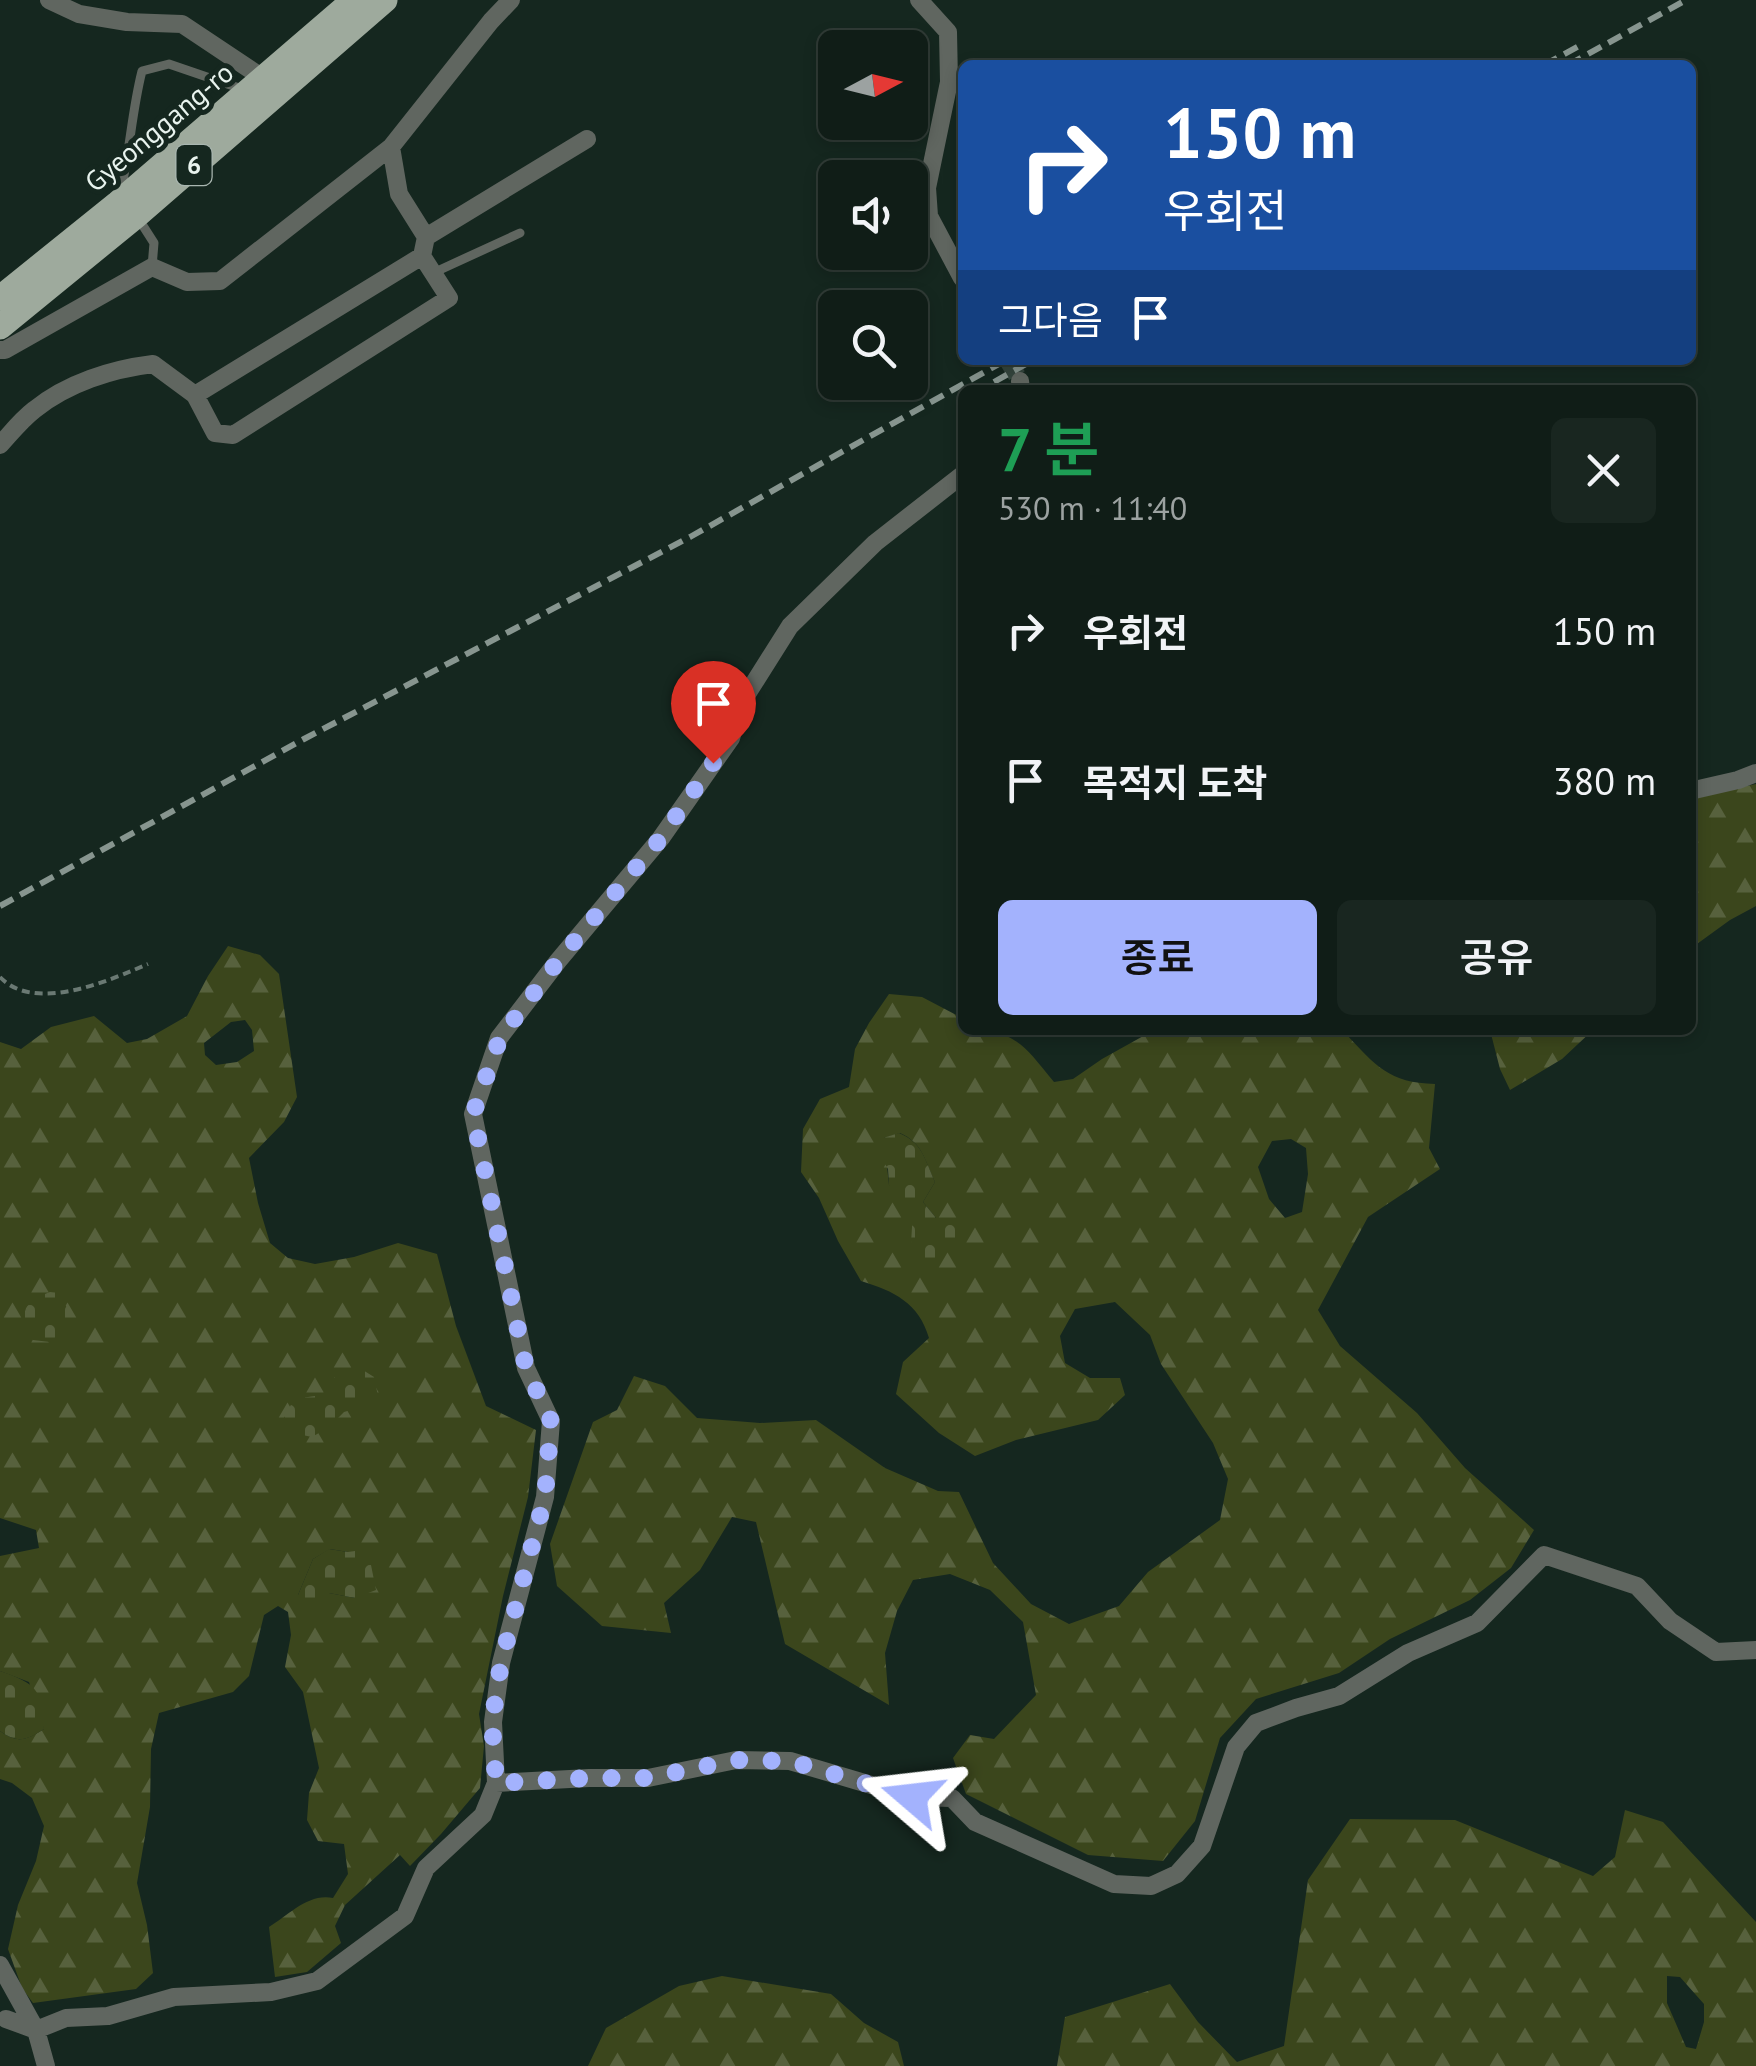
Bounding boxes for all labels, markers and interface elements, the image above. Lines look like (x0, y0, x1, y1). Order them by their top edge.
north arrow (818, 30, 928, 140)
map controls (818, 30, 928, 400)
street label: Gyeonggang-ro (77, 54, 241, 200)
text: 150 m (1163, 87, 1356, 177)
icon: right (998, 100, 1128, 230)
road number: 6 (176, 145, 212, 185)
button: sound (818, 160, 928, 270)
text: 우회전 (1163, 181, 1287, 239)
button: search (818, 290, 928, 400)
icon: arrive (1123, 290, 1178, 345)
text: 그다음 (998, 295, 1103, 344)
text: 7 분 (998, 410, 1099, 488)
button: close (1551, 418, 1656, 523)
text: 530 m · 11:40 (998, 487, 1187, 529)
icon: right (998, 603, 1053, 658)
text: 150 m (1553, 606, 1656, 655)
text: 우회전 (1083, 608, 1188, 657)
pin (671, 661, 756, 764)
icon: arrive (686, 676, 741, 731)
icon: arrive (998, 753, 1053, 808)
text: 380 m (1553, 756, 1656, 805)
text: 목적지 도착 (1083, 758, 1267, 807)
button: 종료 (998, 900, 1317, 1015)
button: 공유 (1337, 900, 1656, 1015)
position arrow (860, 1745, 964, 1849)

